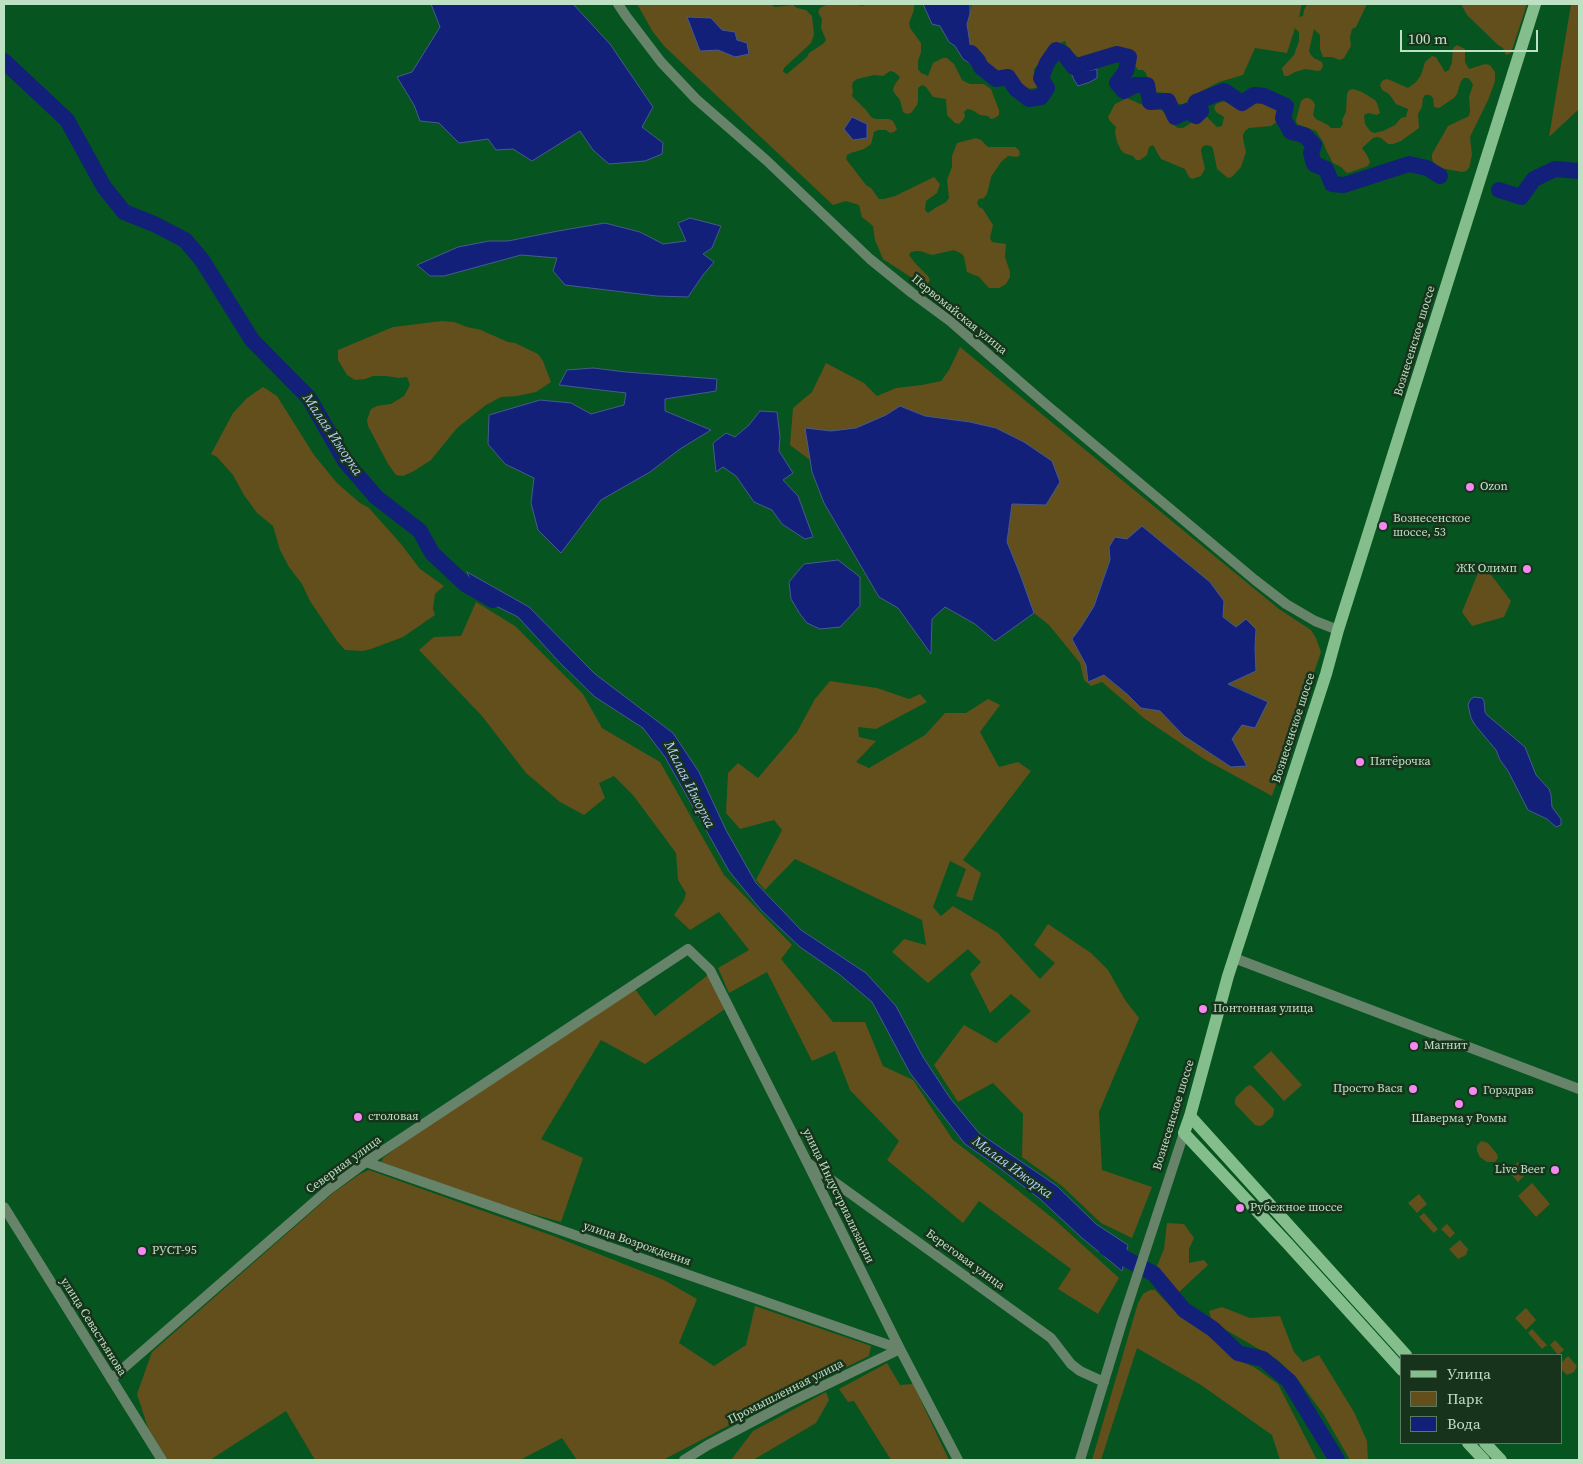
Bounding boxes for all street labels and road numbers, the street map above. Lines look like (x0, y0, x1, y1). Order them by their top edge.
street label: Первомайская улица (908, 272, 1010, 358)
street label: Вознесенское шоссе (1391, 284, 1439, 398)
street label: Вознесенское шоссе (1269, 671, 1319, 785)
street label: Вознесенское шоссе (1150, 1058, 1198, 1172)
street label: улица Индустриализации (799, 1126, 877, 1266)
street label: Северная улица (304, 1133, 384, 1197)
street label: улица Возрождения (581, 1219, 693, 1269)
street label: Береговая улица (923, 1227, 1007, 1293)
street label: улица Севастьянова (57, 1275, 129, 1379)
street label: Промышленная улица (726, 1357, 846, 1427)

